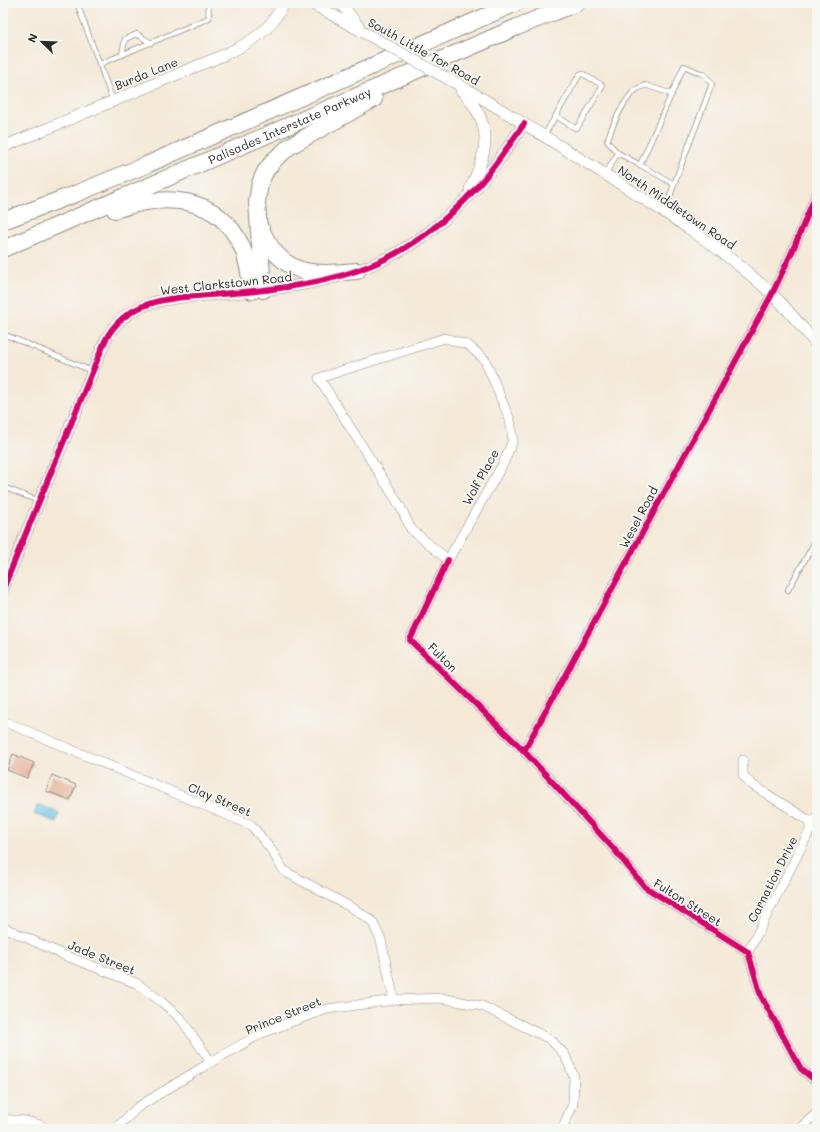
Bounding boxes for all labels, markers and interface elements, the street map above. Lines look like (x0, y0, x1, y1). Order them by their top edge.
street label: South Little Tor Road (366, 14, 483, 88)
north arrow (22, 22, 62, 62)
text: N (24, 31, 41, 45)
street label: Burda Lane (112, 53, 180, 93)
street label: Palisades Interstate Parkway (206, 83, 373, 167)
street label: North Middletown Road (615, 162, 739, 253)
street label: West Clarkstown Road (159, 268, 293, 298)
street label: Wolf Place (458, 446, 502, 508)
street label: Wesel Road (615, 483, 661, 551)
street label: Fulton (425, 639, 461, 675)
street label: Clay Street (186, 778, 254, 820)
street label: Carnation Drive (743, 833, 801, 925)
street label: Fulton Street (651, 875, 725, 929)
street label: Jade Street (66, 936, 138, 978)
street label: Prince Street (243, 993, 323, 1037)

